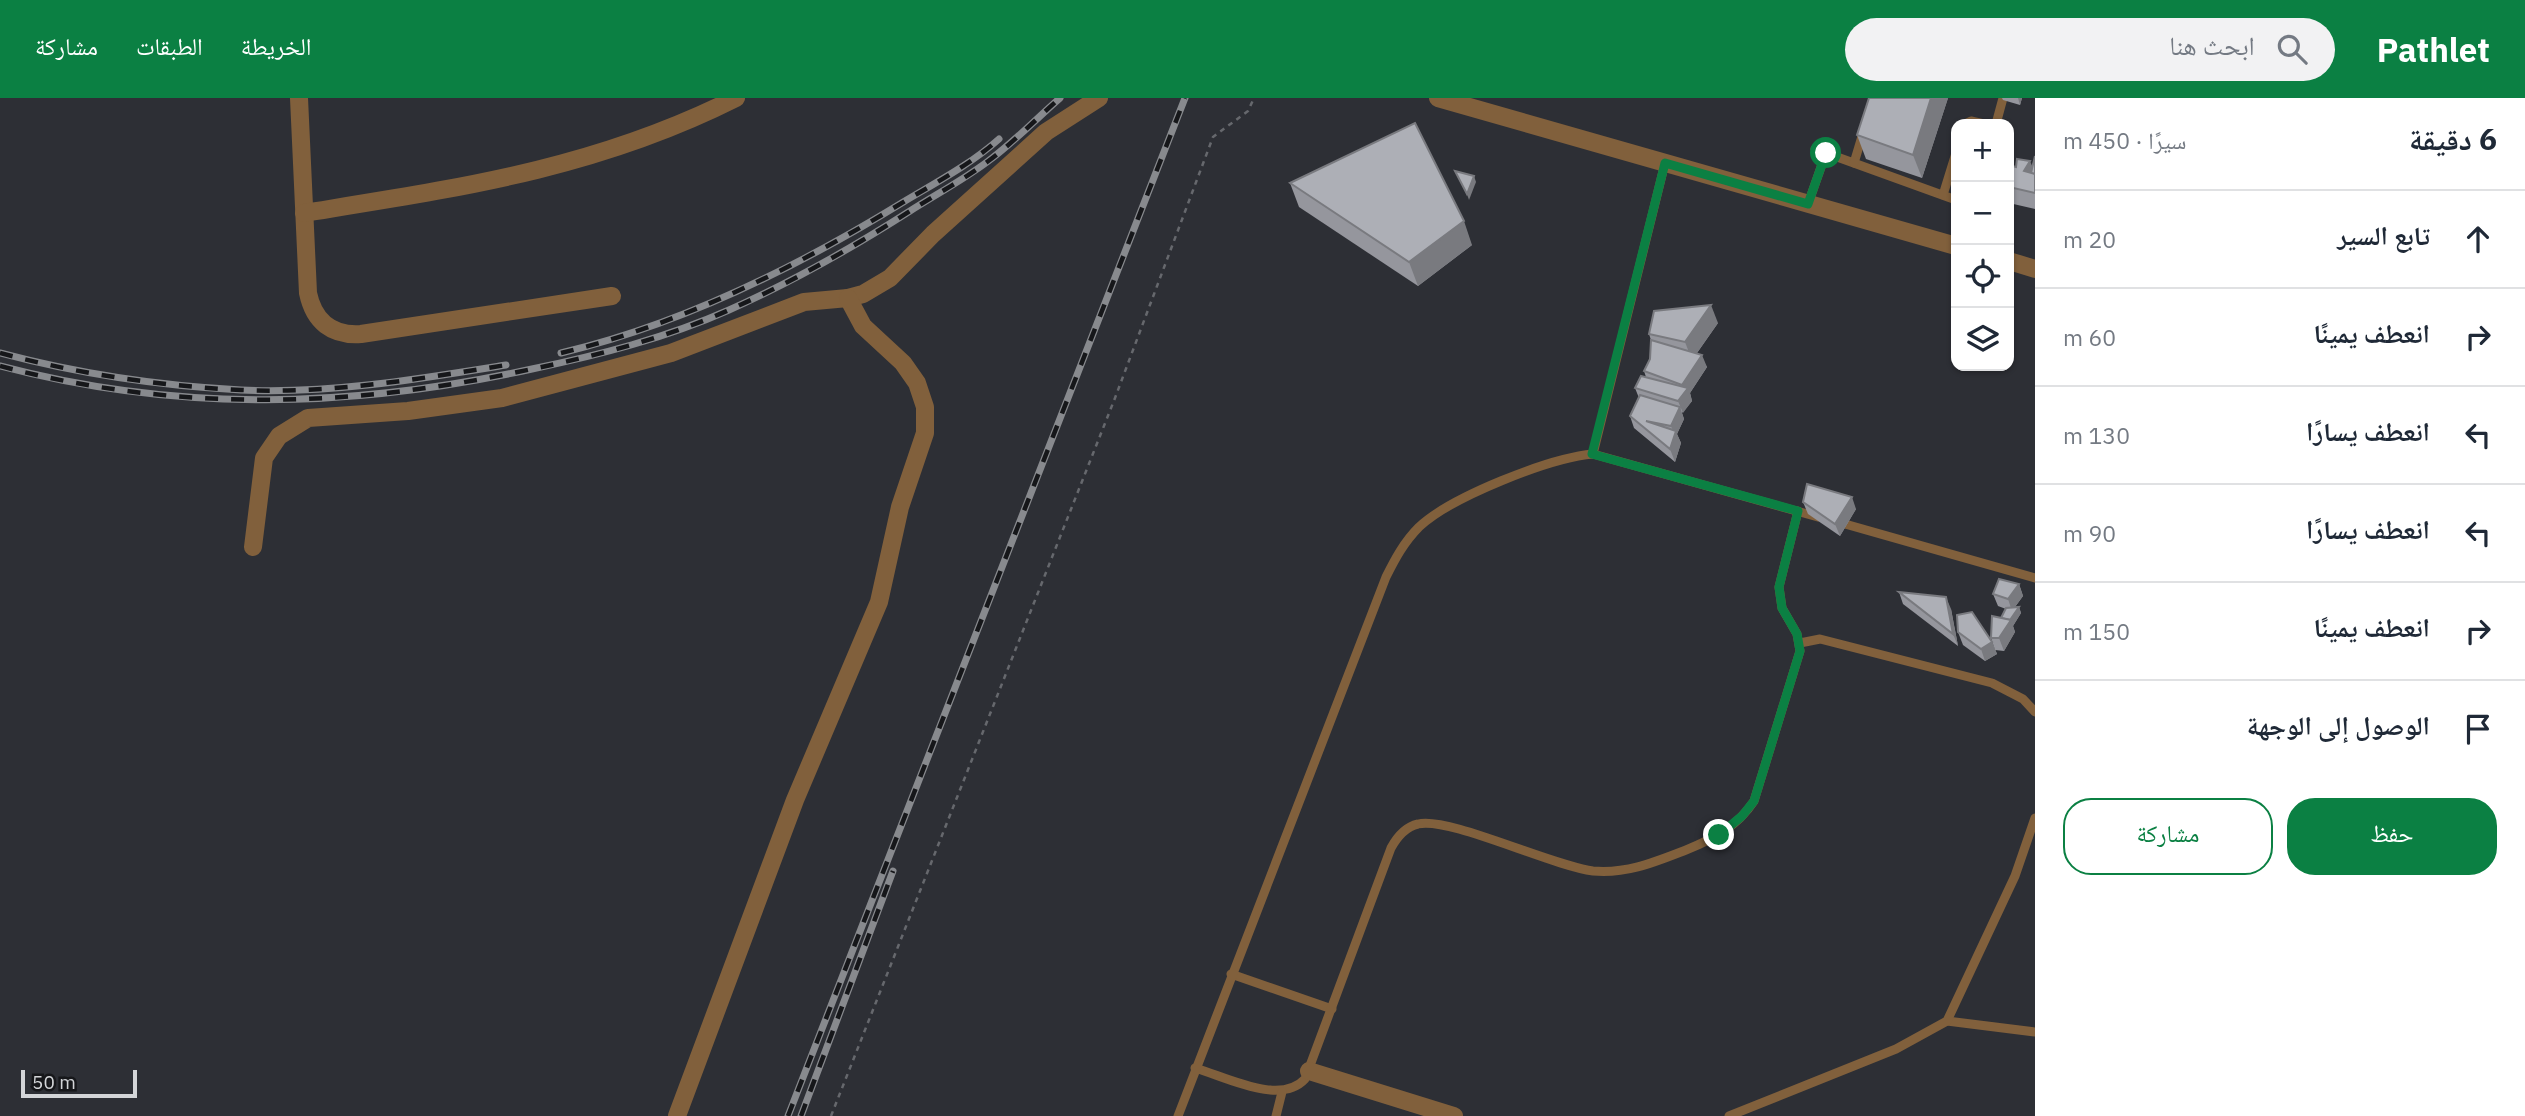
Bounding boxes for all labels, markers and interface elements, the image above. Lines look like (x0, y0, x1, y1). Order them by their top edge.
search box (1845, 18, 2335, 81)
text: ابحث هنا (2169, 28, 2255, 62)
text: Pathlet (2377, 28, 2490, 71)
text: مشاركة (35, 30, 98, 62)
text: الطبقات (136, 30, 203, 62)
text: الخريطة (241, 30, 311, 62)
icon: search (2273, 30, 2311, 68)
map controls (1951, 119, 2014, 371)
button: + (1951, 119, 2014, 182)
text: 6 دقيقة (2409, 119, 2497, 158)
text: سيرًا · 450 m (2063, 125, 2186, 155)
route start (1810, 137, 1841, 168)
button: − (1951, 182, 2014, 245)
text: تابع السير (2337, 218, 2430, 252)
icon: ahead (2459, 220, 2497, 258)
text: 20 m (2063, 224, 2116, 254)
button: locate (1951, 245, 2014, 308)
button: layers (1951, 308, 2014, 371)
text: انعطف يمينًا (2314, 316, 2430, 350)
icon: right (2459, 318, 2497, 356)
text: 60 m (2063, 322, 2116, 352)
text: انعطف يسارًا (2306, 414, 2430, 448)
icon: left (2459, 416, 2497, 454)
text: 130 m (2063, 420, 2130, 450)
text: انعطف يسارًا (2306, 512, 2430, 546)
icon: left (2459, 514, 2497, 552)
text: 90 m (2063, 518, 2116, 548)
text: انعطف يمينًا (2314, 610, 2430, 644)
icon: right (2459, 612, 2497, 650)
text: 150 m (2063, 616, 2130, 646)
text: الوصول إلى الوجهة (2247, 708, 2430, 742)
icon: arrive (2459, 710, 2497, 748)
button: مشاركة (2063, 798, 2273, 875)
button: حفظ (2287, 798, 2497, 875)
route end (1703, 819, 1734, 850)
scale bar (21, 1067, 136, 1099)
text: 50 m (32, 1070, 76, 1094)

